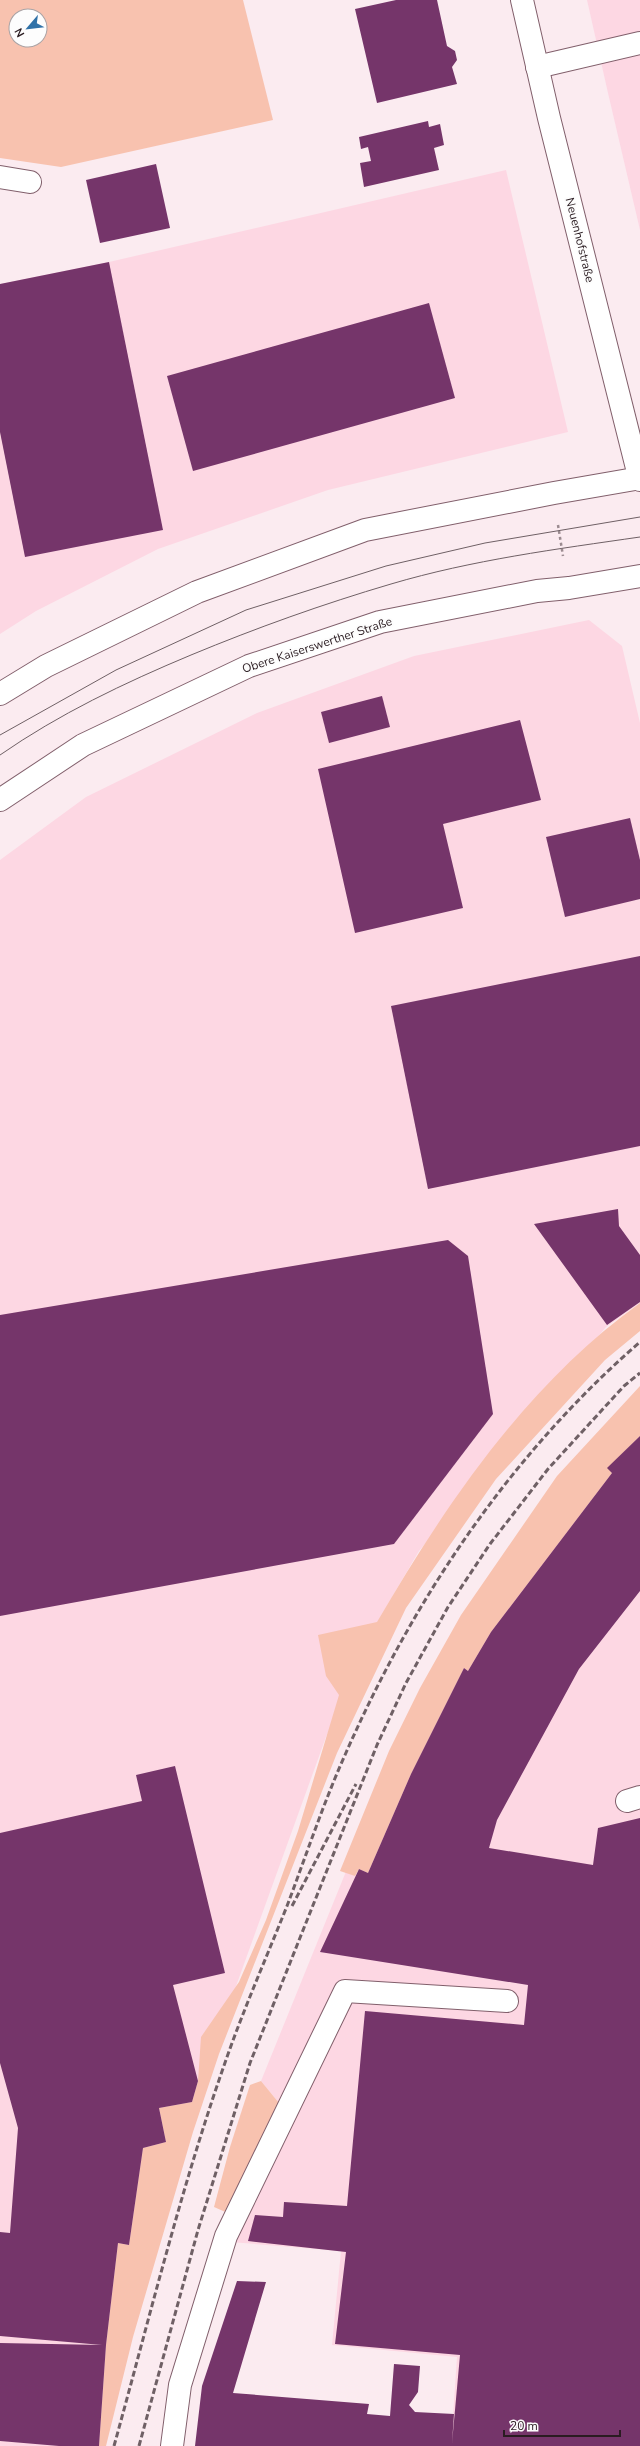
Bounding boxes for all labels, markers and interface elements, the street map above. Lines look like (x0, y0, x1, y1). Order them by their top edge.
north arrow (8, 8, 48, 48)
text: N (11, 25, 28, 40)
street label: Neuenhofstraße (562, 196, 598, 284)
street label: Obere Kaiserswerther Straße (240, 613, 394, 677)
scale bar (504, 2412, 620, 2438)
text: 20 m (510, 2418, 538, 2434)

